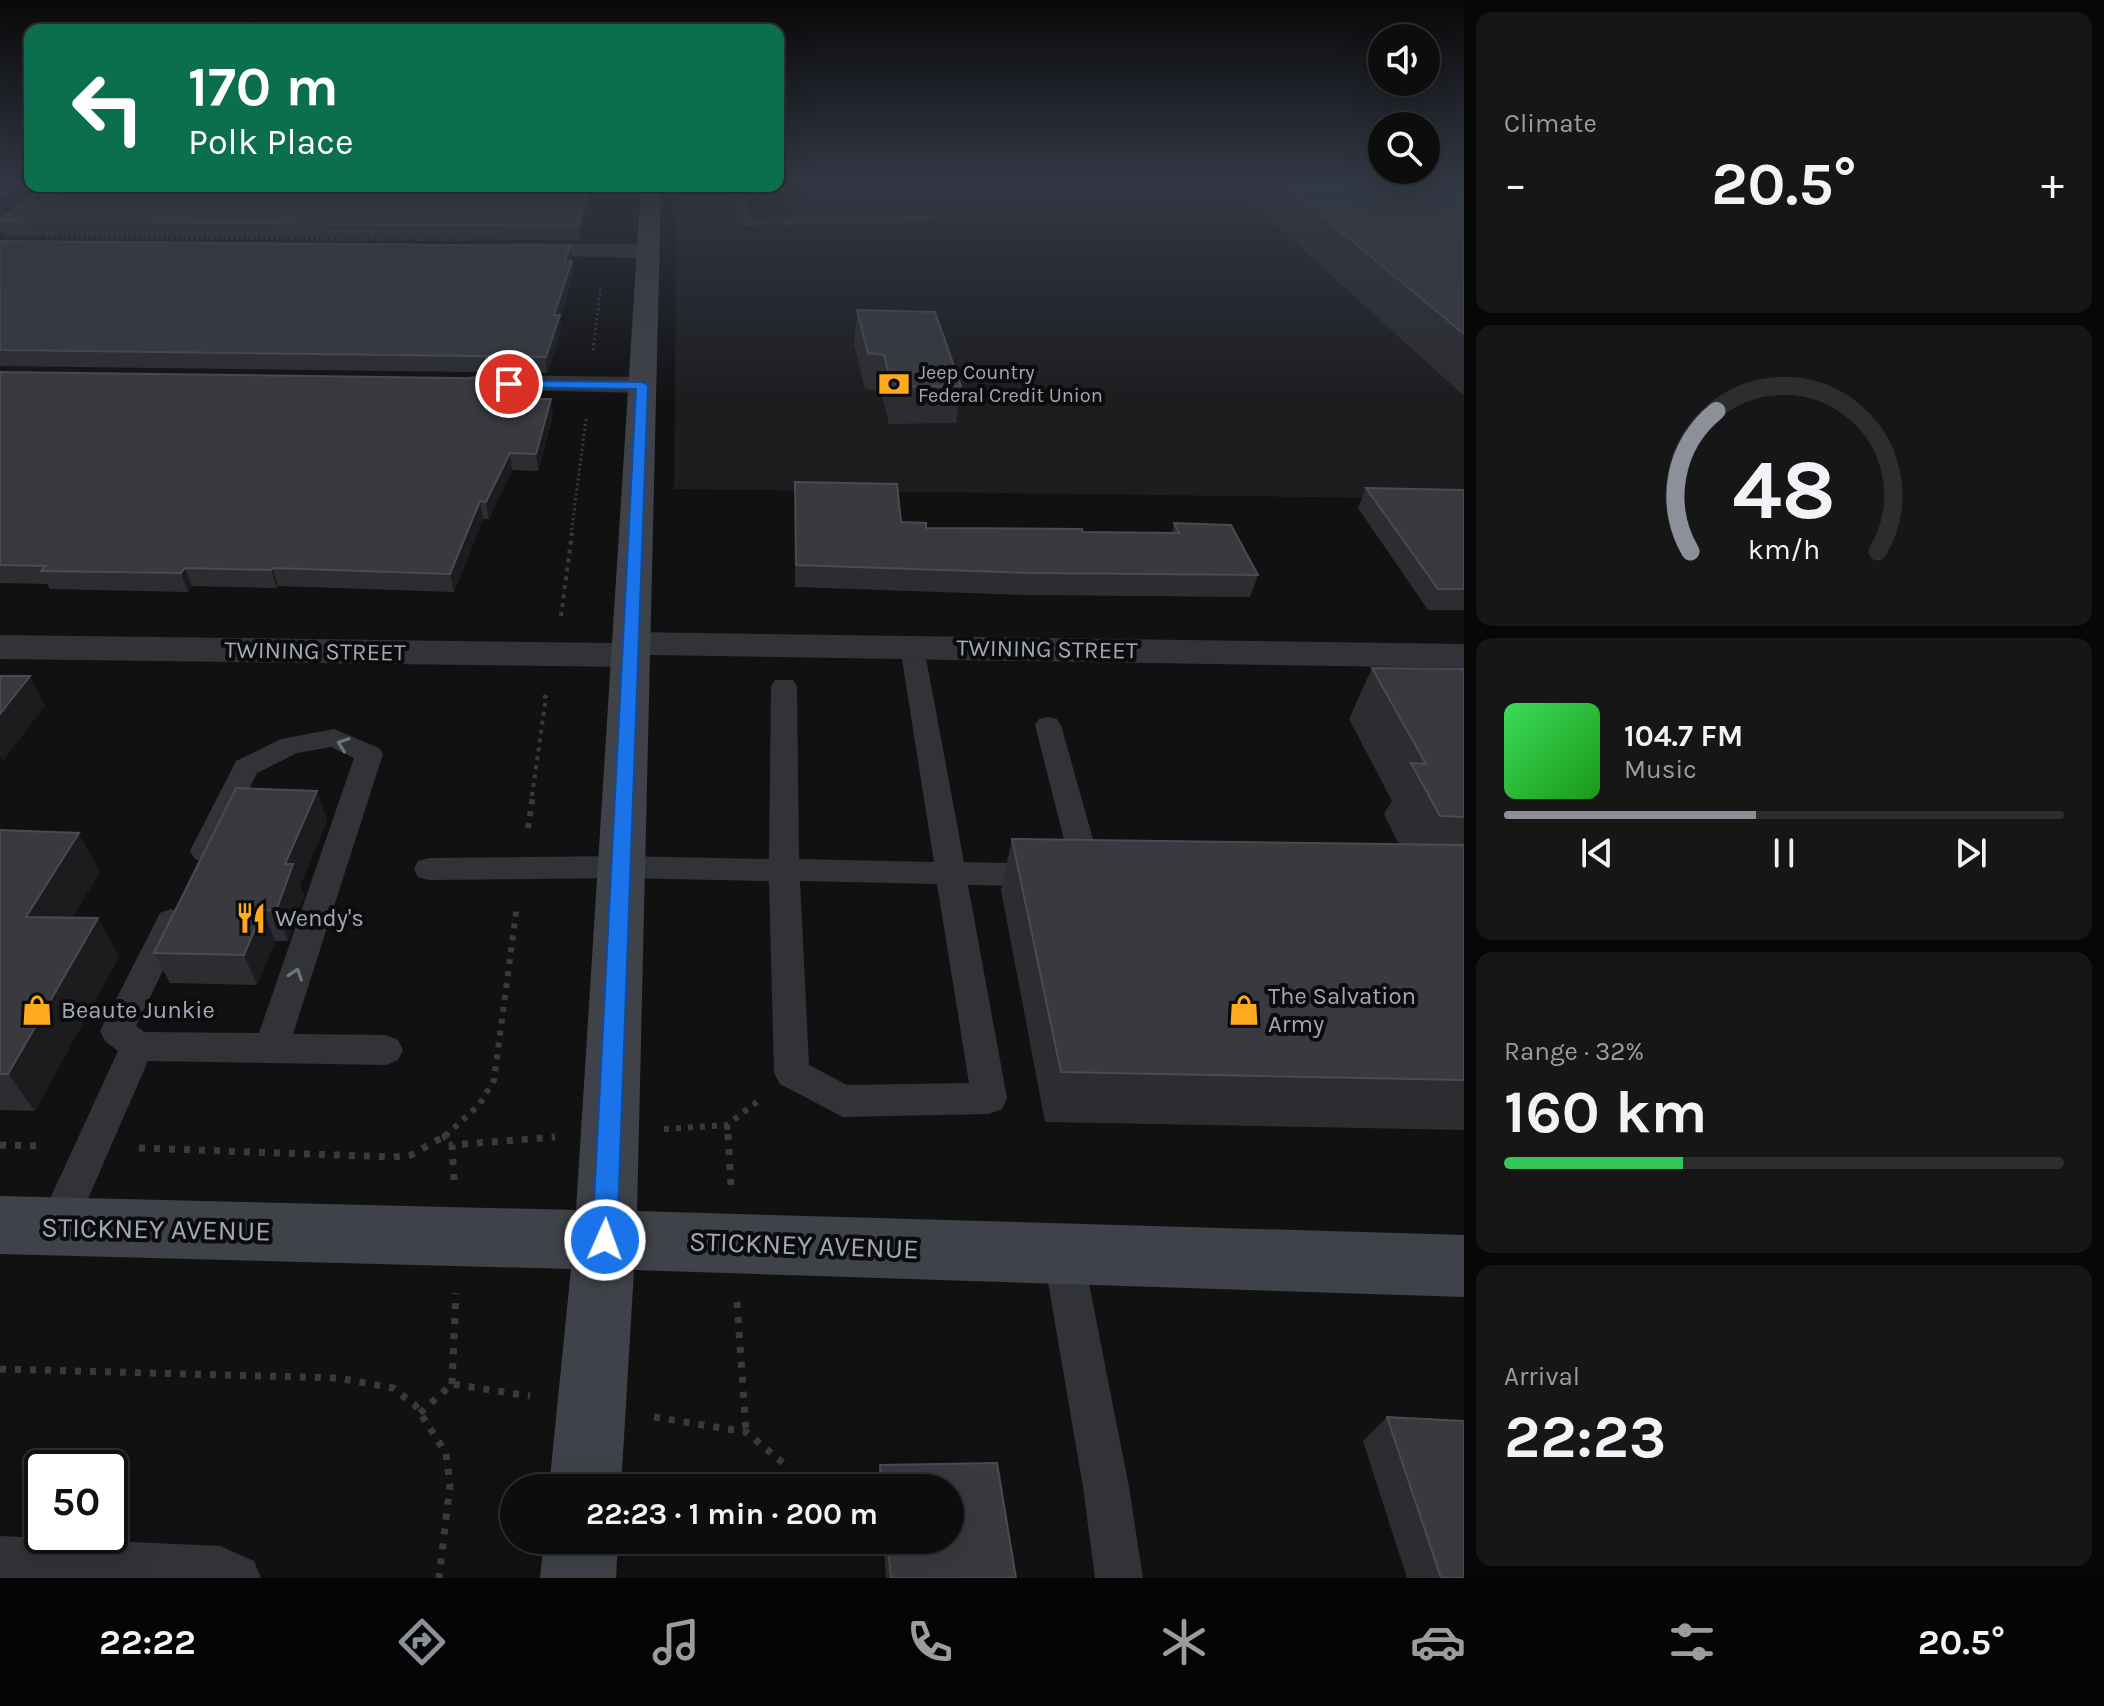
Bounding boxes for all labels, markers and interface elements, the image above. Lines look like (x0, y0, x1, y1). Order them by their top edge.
map controls (1368, 24, 1440, 184)
button: sound (1368, 24, 1440, 96)
text: 170 m (188, 54, 339, 119)
icon: left (56, 56, 160, 160)
text: Climate (1504, 108, 1597, 139)
button: search (1368, 112, 1440, 184)
text: Polk Place (188, 121, 353, 163)
text: 20.5° (1711, 149, 1857, 219)
text: − (1504, 159, 1527, 210)
text: + (2041, 159, 2064, 210)
pin (475, 350, 543, 418)
place label: Jeep Country Federal Credit Union (918, 361, 1103, 407)
icon: arrive (487, 362, 531, 406)
bank icon: Jeep Country Federal Credit Union (877, 367, 911, 401)
text: 48 (1732, 441, 1836, 538)
text: km/h (1748, 533, 1820, 566)
street label: TWINING STREET (956, 633, 1138, 665)
street label: TWINING STREET (224, 635, 406, 667)
text: 104.7 FM (1624, 718, 1743, 754)
one-way arrow (337, 737, 351, 753)
text: Music (1624, 754, 1697, 785)
icon: previous (1575, 831, 1619, 875)
icon: pause (1762, 831, 1806, 875)
icon: next (1949, 831, 1993, 875)
restaurant icon: Wendy's (234, 901, 268, 935)
place label: Wendy's (275, 904, 364, 932)
one-way arrow (286, 968, 302, 982)
place label: The Salvation Army (1268, 982, 1416, 1038)
shop icon: Beaute Junkie (20, 993, 54, 1027)
shop icon: The Salvation Army (1227, 993, 1261, 1027)
place label: Beaute Junkie (61, 996, 215, 1024)
text: Range · 32% (1504, 1036, 1644, 1067)
text: 160 km (1504, 1077, 1707, 1147)
position arrow (563, 1198, 647, 1282)
street label: STICKNEY AVENUE (41, 1210, 271, 1248)
street label: STICKNEY AVENUE (689, 1224, 919, 1266)
text: Arrival (1504, 1361, 1580, 1392)
text: 22:23 (1504, 1402, 1666, 1472)
speed limit sign: 50 (24, 1450, 128, 1554)
text: 22:23 · 1 min · 200 m (586, 1496, 878, 1532)
icon: directions (394, 1614, 450, 1670)
icon: music (648, 1614, 704, 1670)
icon: phone (902, 1614, 958, 1670)
icon: climate (1156, 1614, 1212, 1670)
icon: car (1410, 1614, 1466, 1670)
icon: filters (1664, 1614, 1720, 1670)
text: 22:22 (99, 1621, 196, 1663)
text: 20.5° (1918, 1621, 2005, 1663)

